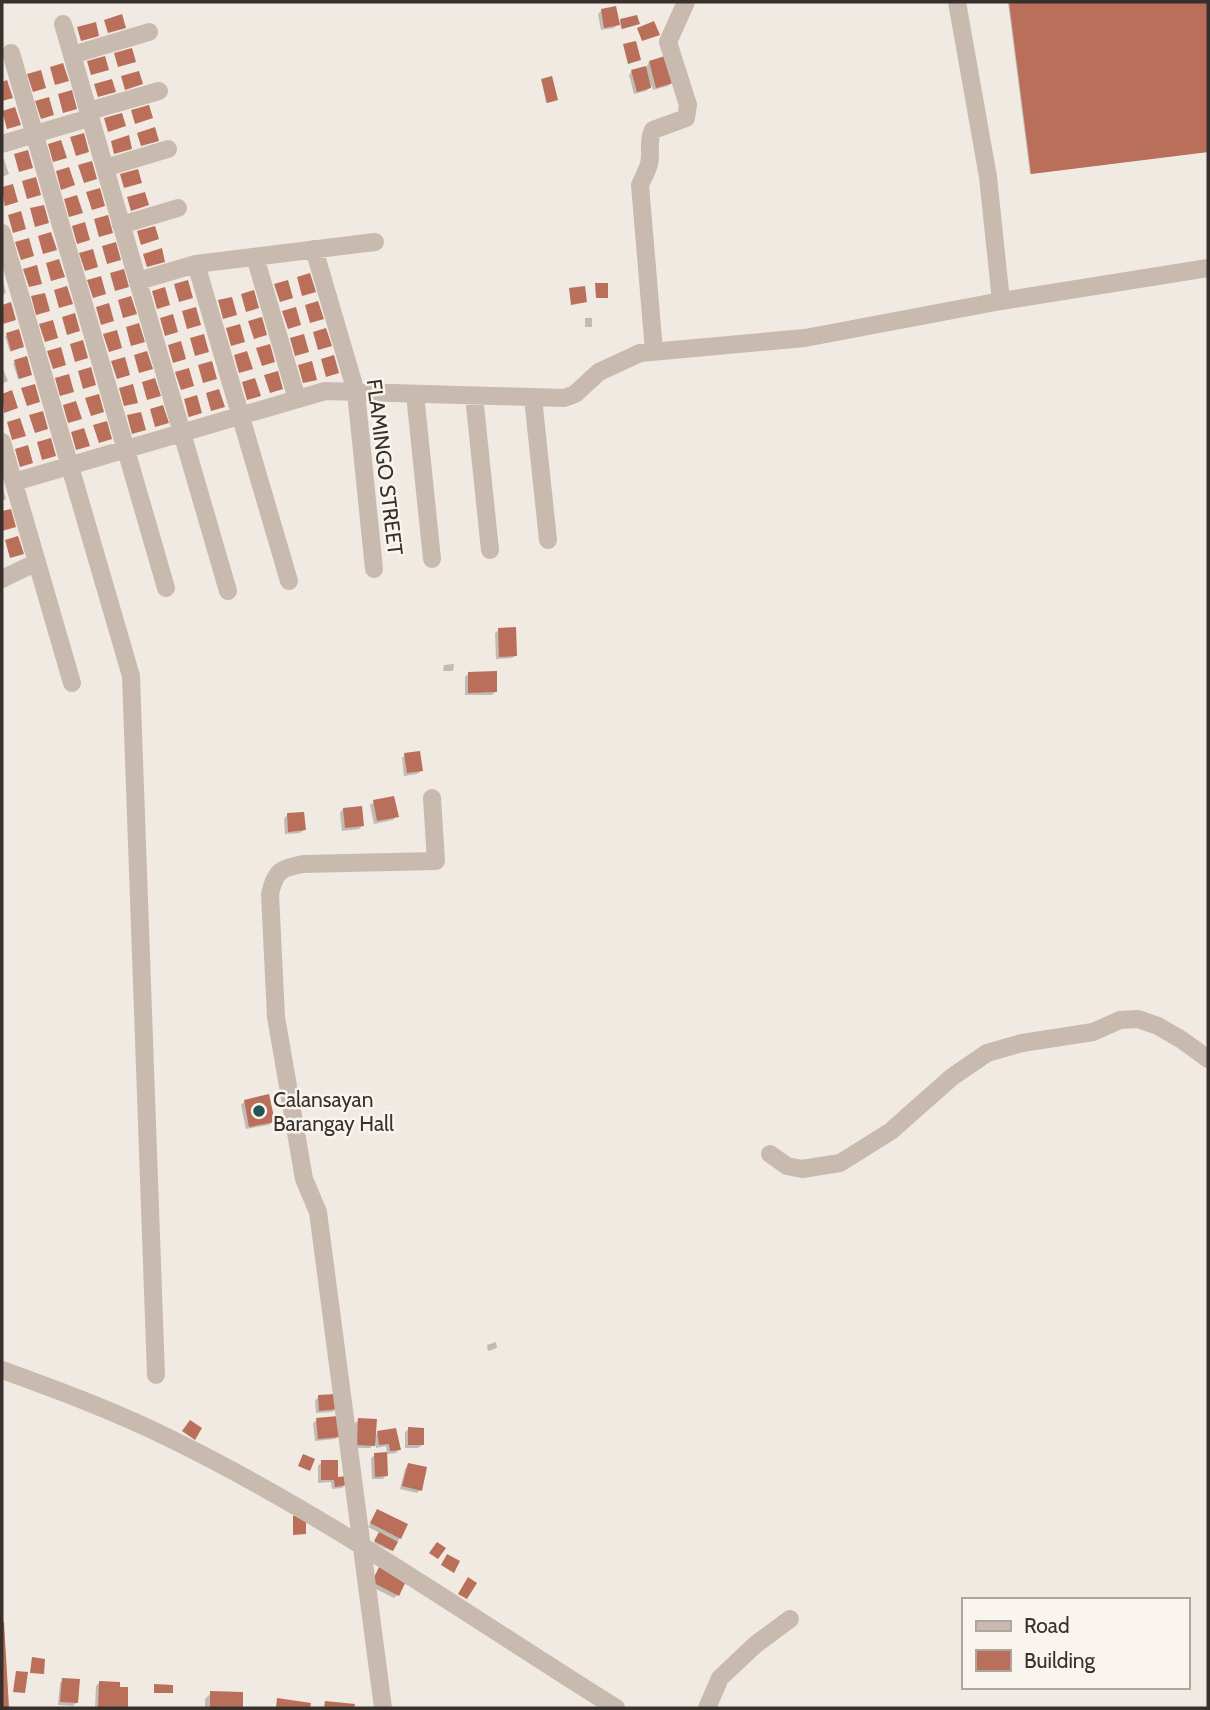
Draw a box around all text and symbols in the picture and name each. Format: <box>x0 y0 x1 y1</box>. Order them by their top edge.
street label: FLAMINGO STREET <box>362 378 408 556</box>
place label: Calansayan Barangay Hall <box>273 1087 394 1136</box>
marker: Calansayan Barangay Hall <box>251 1103 267 1119</box>
legend <box>962 1598 1189 1689</box>
text: Road <box>1024 1613 1070 1638</box>
text: Building <box>1024 1648 1096 1673</box>

